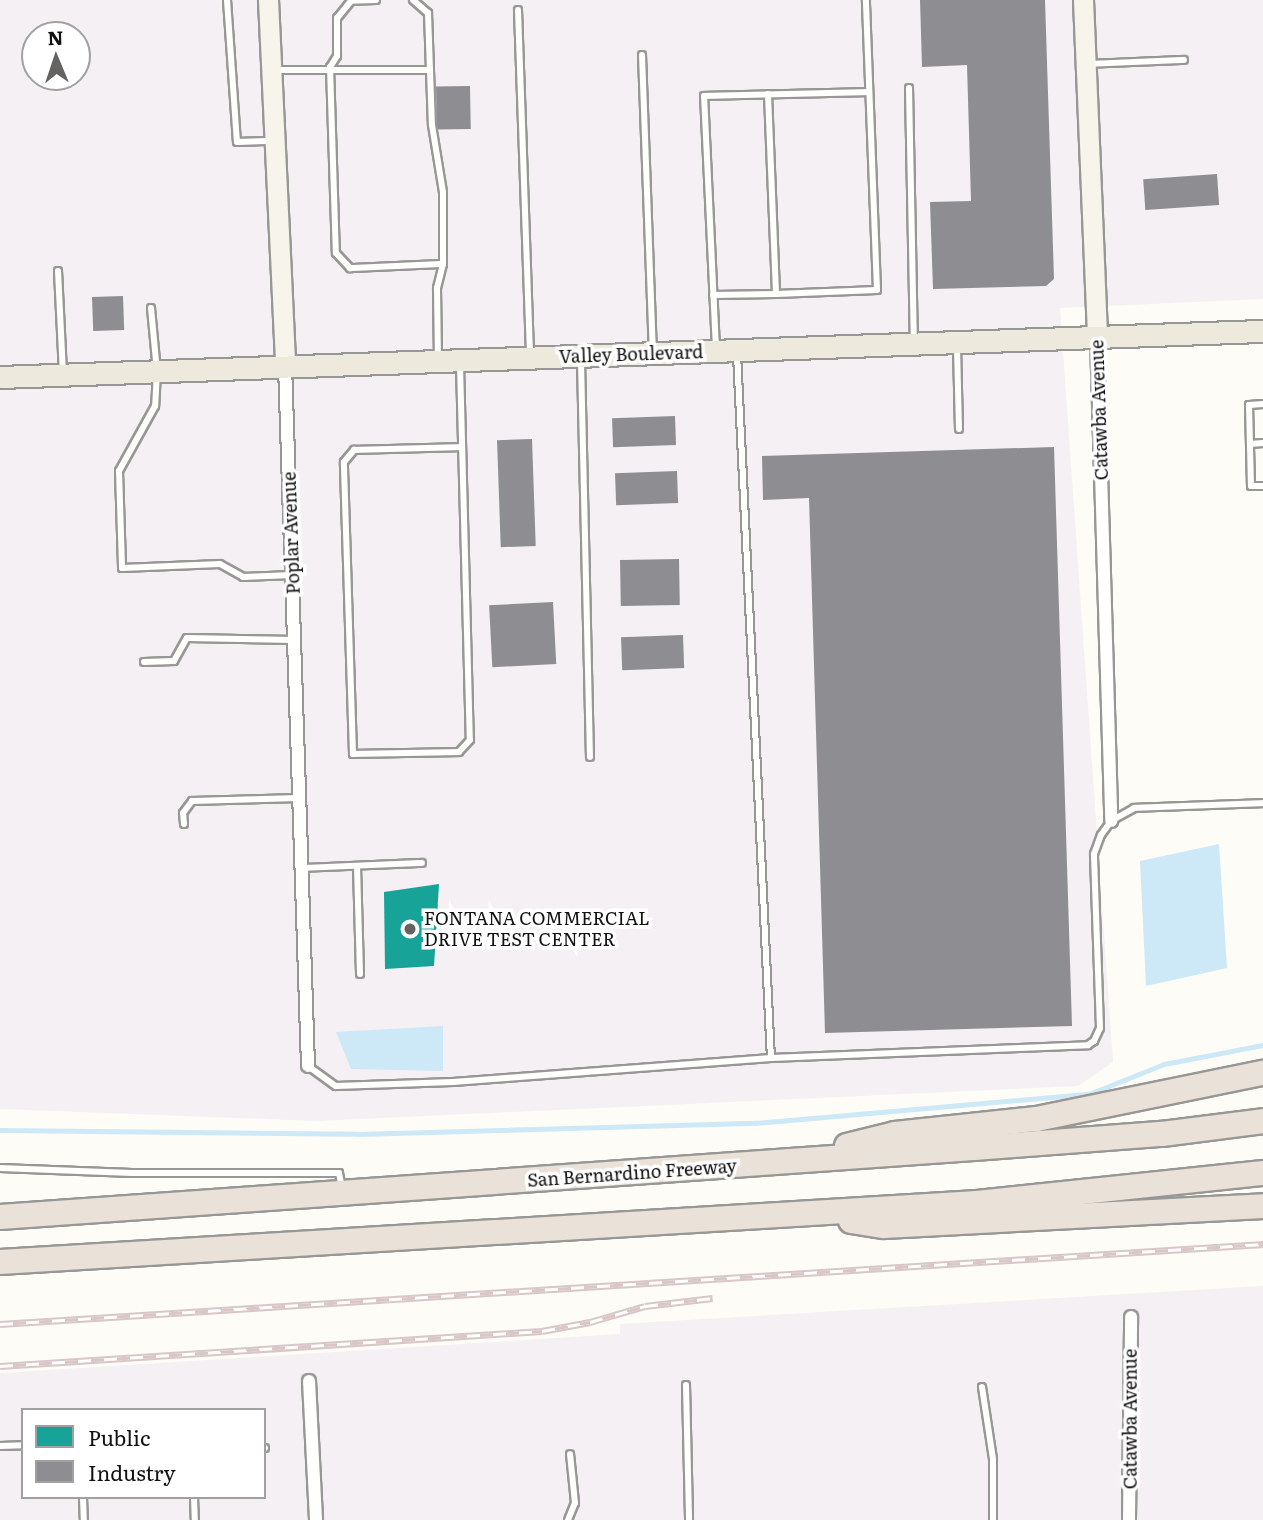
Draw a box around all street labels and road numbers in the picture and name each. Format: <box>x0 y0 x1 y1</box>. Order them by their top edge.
street label: Catawba Avenue <box>1086 339 1112 481</box>
street label: Valley Boulevard <box>558 341 704 367</box>
street label: Poplar Avenue <box>278 471 304 595</box>
street label: San Bernardino Freeway <box>527 1155 737 1191</box>
street label: Catawba Avenue <box>1119 1349 1141 1489</box>

